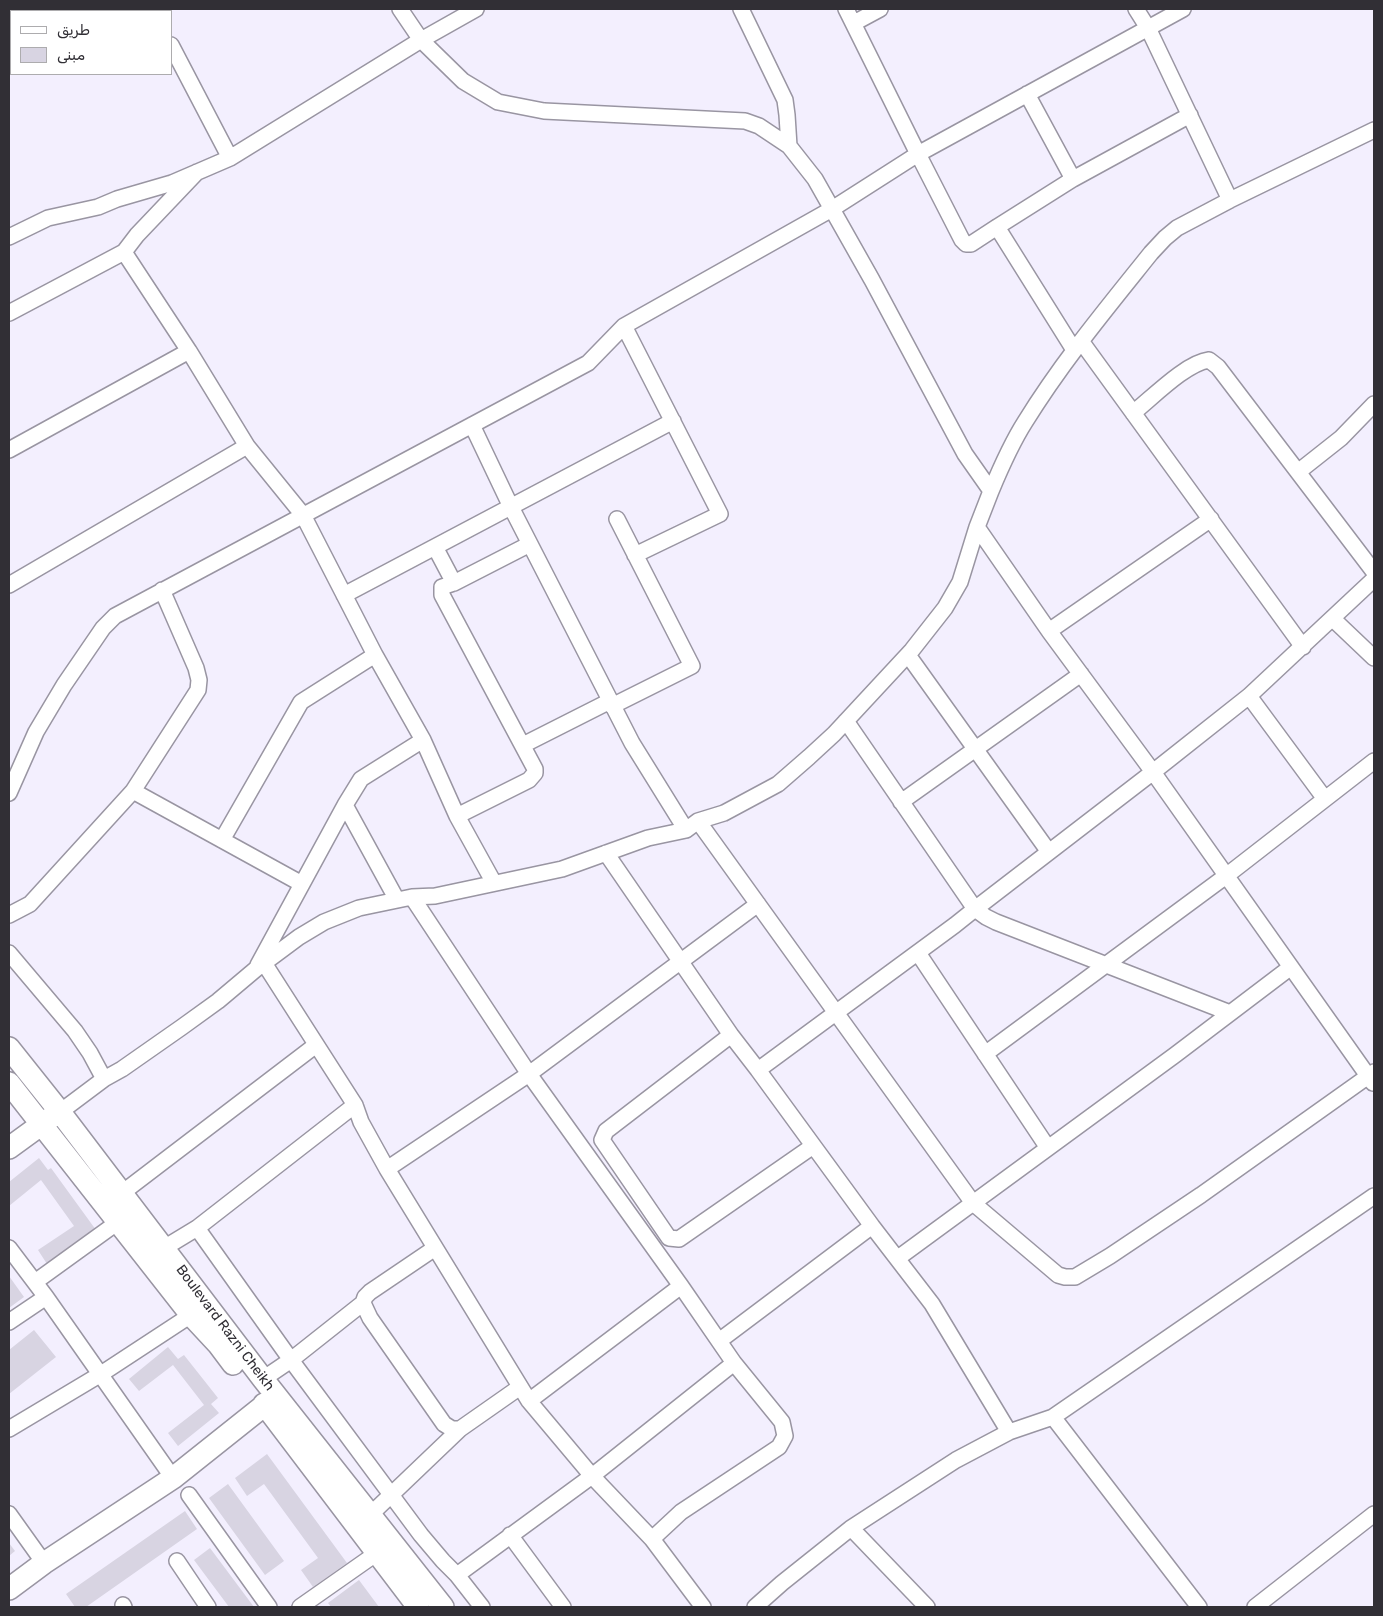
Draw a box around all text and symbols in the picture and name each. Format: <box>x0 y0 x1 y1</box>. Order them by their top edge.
legend <box>10 10 172 75</box>
text: طريق <box>57 21 90 39</box>
text: مبنى <box>57 46 85 64</box>
street label: Boulevard Razni Cheikh <box>172 1262 278 1394</box>

